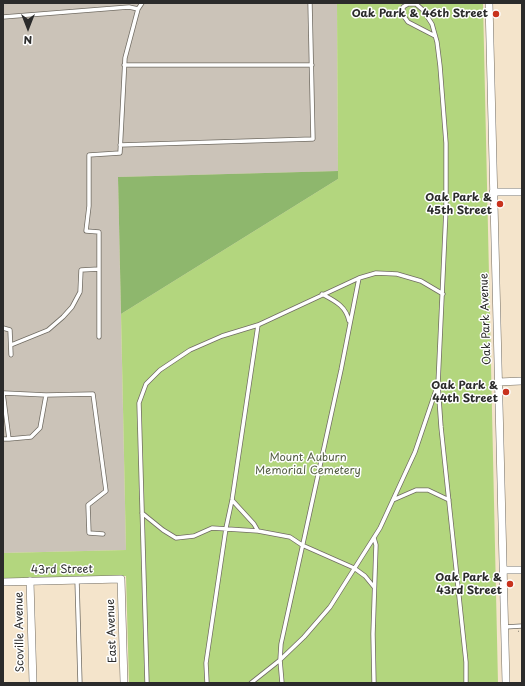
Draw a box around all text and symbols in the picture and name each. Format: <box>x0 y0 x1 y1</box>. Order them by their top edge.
place label: Oak Park & 46th Street <box>352 7 488 21</box>
north arrow <box>8 8 48 48</box>
marker: Oak Park & 46th Street <box>491 9 501 19</box>
text: N <box>24 32 32 49</box>
place label: Oak Park & 45th Street <box>425 191 492 217</box>
marker: Oak Park & 45th Street <box>495 199 505 209</box>
street label: Oak Park Avenue <box>478 273 494 365</box>
place label: Oak Park & 44th Street <box>431 379 498 405</box>
marker: Oak Park & 44th Street <box>501 387 511 397</box>
park label: Mount Auburn Memorial Cemetery <box>255 451 361 477</box>
street label: 43rd Street <box>31 563 93 577</box>
place label: Oak Park & 43rd Street <box>435 571 502 597</box>
marker: Oak Park & 43rd Street <box>505 579 515 589</box>
street label: Scoville Avenue <box>13 592 27 672</box>
street label: East Avenue <box>104 599 120 663</box>

